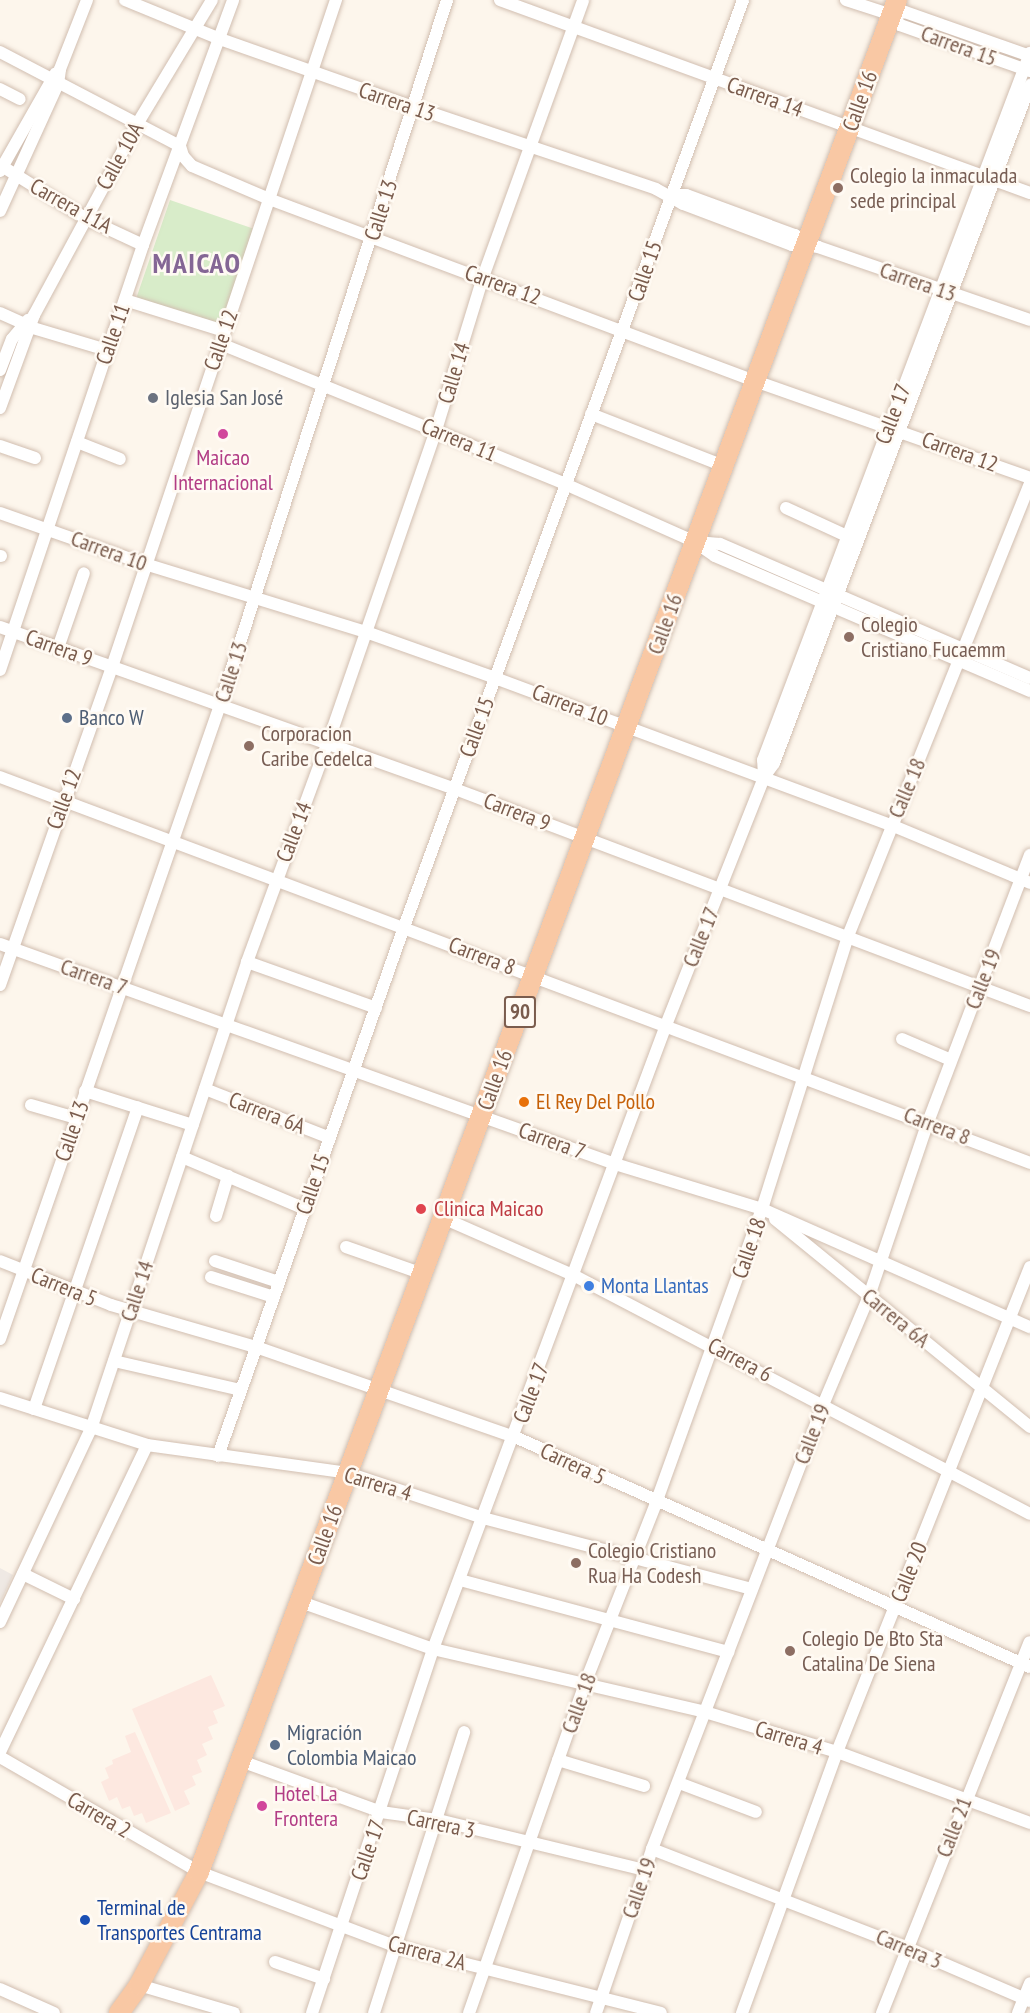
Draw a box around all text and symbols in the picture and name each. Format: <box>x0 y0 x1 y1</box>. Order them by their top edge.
street label: Carrera 15 <box>917 20 1001 72</box>
street label: Calle 16 <box>837 67 883 135</box>
street label: Carrera 14 <box>723 71 807 123</box>
street label: Carrera 13 <box>355 77 439 127</box>
street label: Calle 10A <box>91 118 149 194</box>
place label: Colegio la inmaculada sede principal <box>850 162 1017 214</box>
street label: Carrera 11A <box>25 173 117 239</box>
street label: Calle 13 <box>359 176 403 244</box>
marker: Colegio la inmaculada sede principal <box>831 181 845 195</box>
street label: Calle 15 <box>622 237 668 305</box>
district label: MAICAO <box>153 246 241 280</box>
street label: Carrera 13 <box>876 257 960 307</box>
street label: Carrera 12 <box>461 259 545 311</box>
street label: Calle 11 <box>90 300 136 368</box>
street label: Calle 12 <box>198 306 244 374</box>
street label: Calle 14 <box>432 339 476 407</box>
street label: Calle 17 <box>869 380 917 448</box>
place label: Iglesia San José <box>165 385 283 411</box>
marker: Iglesia San José <box>146 391 160 405</box>
street label: Carrera 11 <box>417 412 501 468</box>
street label: Carrera 12 <box>918 426 1002 478</box>
marker: Maicao Internacional <box>216 427 230 441</box>
place label: Maicao Internacional <box>173 444 273 496</box>
street label: Carrera 10 <box>67 525 151 577</box>
street label: Calle 16 <box>642 590 688 658</box>
place label: Colegio Cristiano Fucaemm <box>861 611 1005 662</box>
street label: Carrera 9 <box>22 624 96 672</box>
marker: Colegio Cristiano Fucaemm <box>842 630 856 644</box>
street label: Calle 13 <box>209 638 253 706</box>
street label: Carrera 10 <box>528 679 612 731</box>
street label: Calle 15 <box>454 693 500 761</box>
place label: Banco W <box>79 705 144 731</box>
marker: Banco W <box>60 711 74 725</box>
place label: Corporacion Caribe Cedelca <box>261 720 373 772</box>
marker: Corporacion Caribe Cedelca <box>242 739 256 753</box>
street label: Calle 18 <box>883 754 931 822</box>
street label: Calle 12 <box>41 765 87 833</box>
street label: Carrera 9 <box>480 787 554 837</box>
street label: Calle 14 <box>270 798 318 866</box>
street label: Calle 17 <box>677 903 725 971</box>
street label: Carrera 8 <box>445 931 519 981</box>
street label: Calle 19 <box>959 945 1007 1013</box>
street label: Carrera 7 <box>57 953 131 1001</box>
road number: 90 <box>504 994 536 1030</box>
street label: Calle 16 <box>472 1046 518 1114</box>
street label: Carrera 6A <box>225 1086 309 1140</box>
place label: El Rey Del Pollo <box>536 1089 656 1115</box>
marker: El Rey Del Pollo <box>517 1095 531 1109</box>
street label: Calle 13 <box>49 1097 95 1165</box>
street label: Carrera 8 <box>900 1101 974 1151</box>
street label: Carrera 7 <box>515 1117 589 1165</box>
street label: Calle 15 <box>290 1150 336 1218</box>
place label: Clinica Maicao <box>434 1196 543 1222</box>
marker: Clinica Maicao <box>412 1200 430 1218</box>
street label: Calle 18 <box>726 1214 772 1282</box>
street label: Calle 14 <box>115 1257 159 1325</box>
street label: Carrera 5 <box>27 1262 101 1312</box>
place label: Monta Llantas <box>601 1273 709 1299</box>
marker: Monta Llantas <box>582 1279 596 1293</box>
street label: Carrera 6A <box>857 1283 935 1353</box>
street label: Carrera 6 <box>703 1332 777 1388</box>
street label: Calle 17 <box>507 1359 555 1427</box>
street label: Calle 19 <box>788 1400 836 1468</box>
street label: Carrera 5 <box>536 1437 610 1491</box>
street label: Carrera 4 <box>341 1461 415 1507</box>
street label: Calle 16 <box>302 1501 348 1569</box>
place label: Colegio Cristiano Rua Ha Codesh <box>588 1537 716 1588</box>
street label: Calle 20 <box>885 1538 933 1606</box>
marker: Colegio Cristiano Rua Ha Codesh <box>569 1556 583 1570</box>
place label: Colegio De Bto Sta Catalina De Siena <box>802 1625 943 1676</box>
marker: Colegio De Bto Sta Catalina De Siena <box>783 1644 797 1658</box>
street label: Calle 18 <box>556 1669 602 1737</box>
street label: Carrera 4 <box>752 1715 826 1761</box>
place label: Migración Colombia Maicao <box>287 1719 416 1771</box>
marker: Migración Colombia Maicao <box>268 1738 282 1752</box>
place label: Hotel La Frontera <box>274 1780 338 1832</box>
street label: Carrera 2 <box>62 1786 136 1844</box>
street label: Calle 21 <box>930 1793 978 1861</box>
marker: Hotel La Frontera <box>255 1799 269 1813</box>
street label: Carrera 3 <box>404 1804 478 1844</box>
street label: Calle 17 <box>345 1816 391 1884</box>
street label: Calle 19 <box>616 1854 662 1922</box>
place label: Terminal de Transportes Centrama <box>97 1894 262 1946</box>
marker: Terminal de Transportes Centrama <box>78 1913 92 1927</box>
street label: Carrera 3 <box>872 1923 946 1975</box>
street label: Carrera 2A <box>385 1930 469 1976</box>

